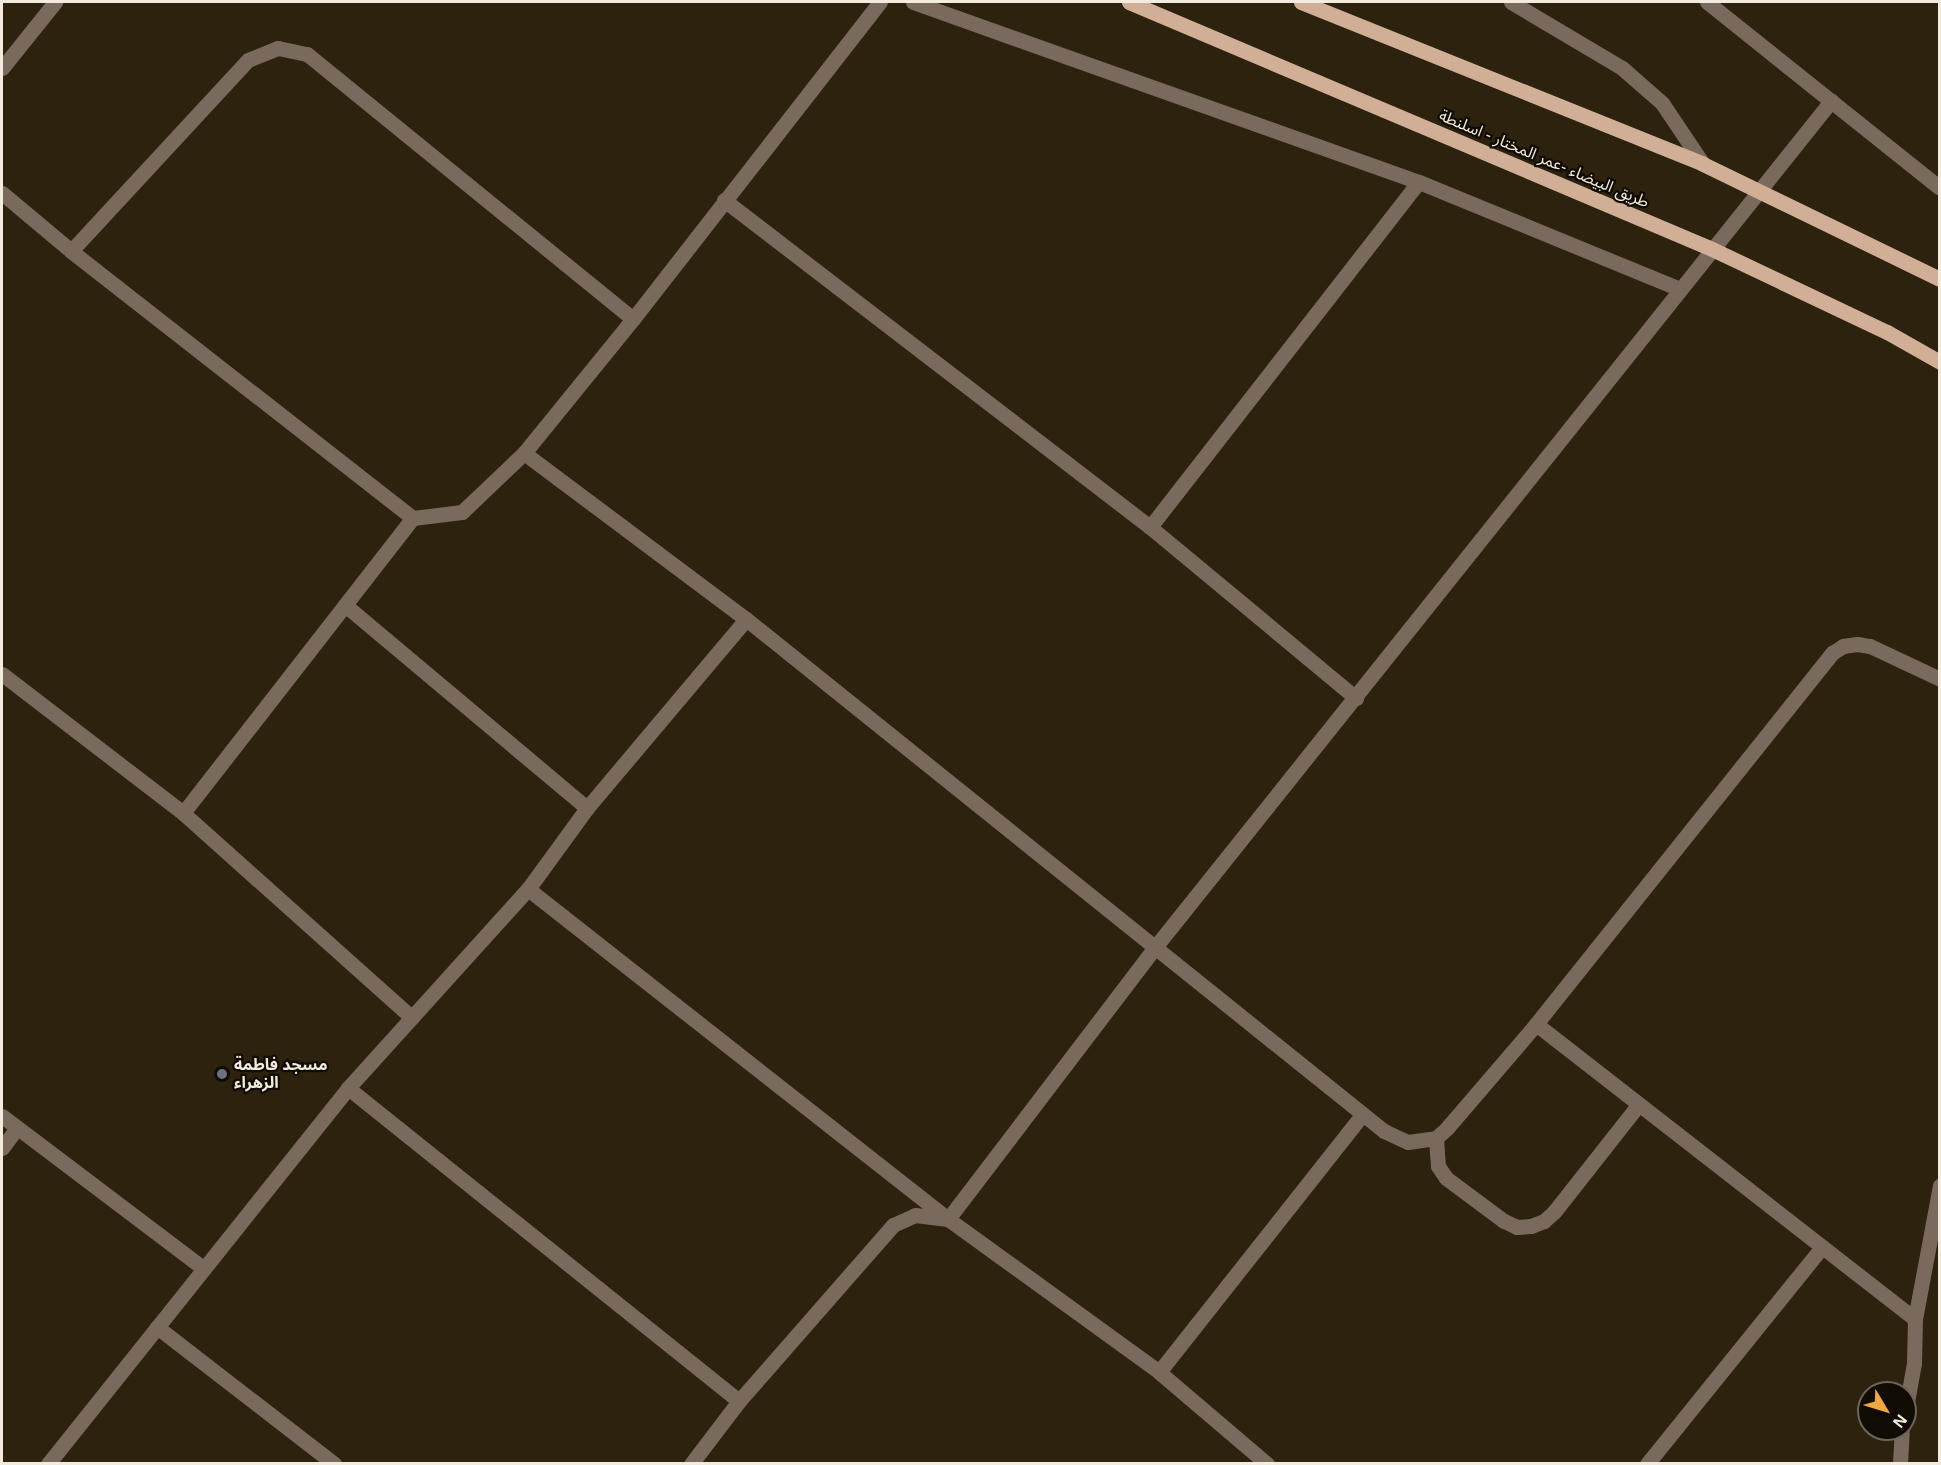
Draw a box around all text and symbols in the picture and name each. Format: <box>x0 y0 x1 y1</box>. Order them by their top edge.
street label: طريق البيضاء -عمر المختار - اسلنطة <box>1436 106 1652 212</box>
place label: مسجد فاطمة الزهراء <box>234 1055 328 1093</box>
marker: مسجد فاطمة الزهراء <box>215 1067 229 1081</box>
north arrow <box>1857 1381 1917 1441</box>
text: N <box>1890 1411 1910 1431</box>

